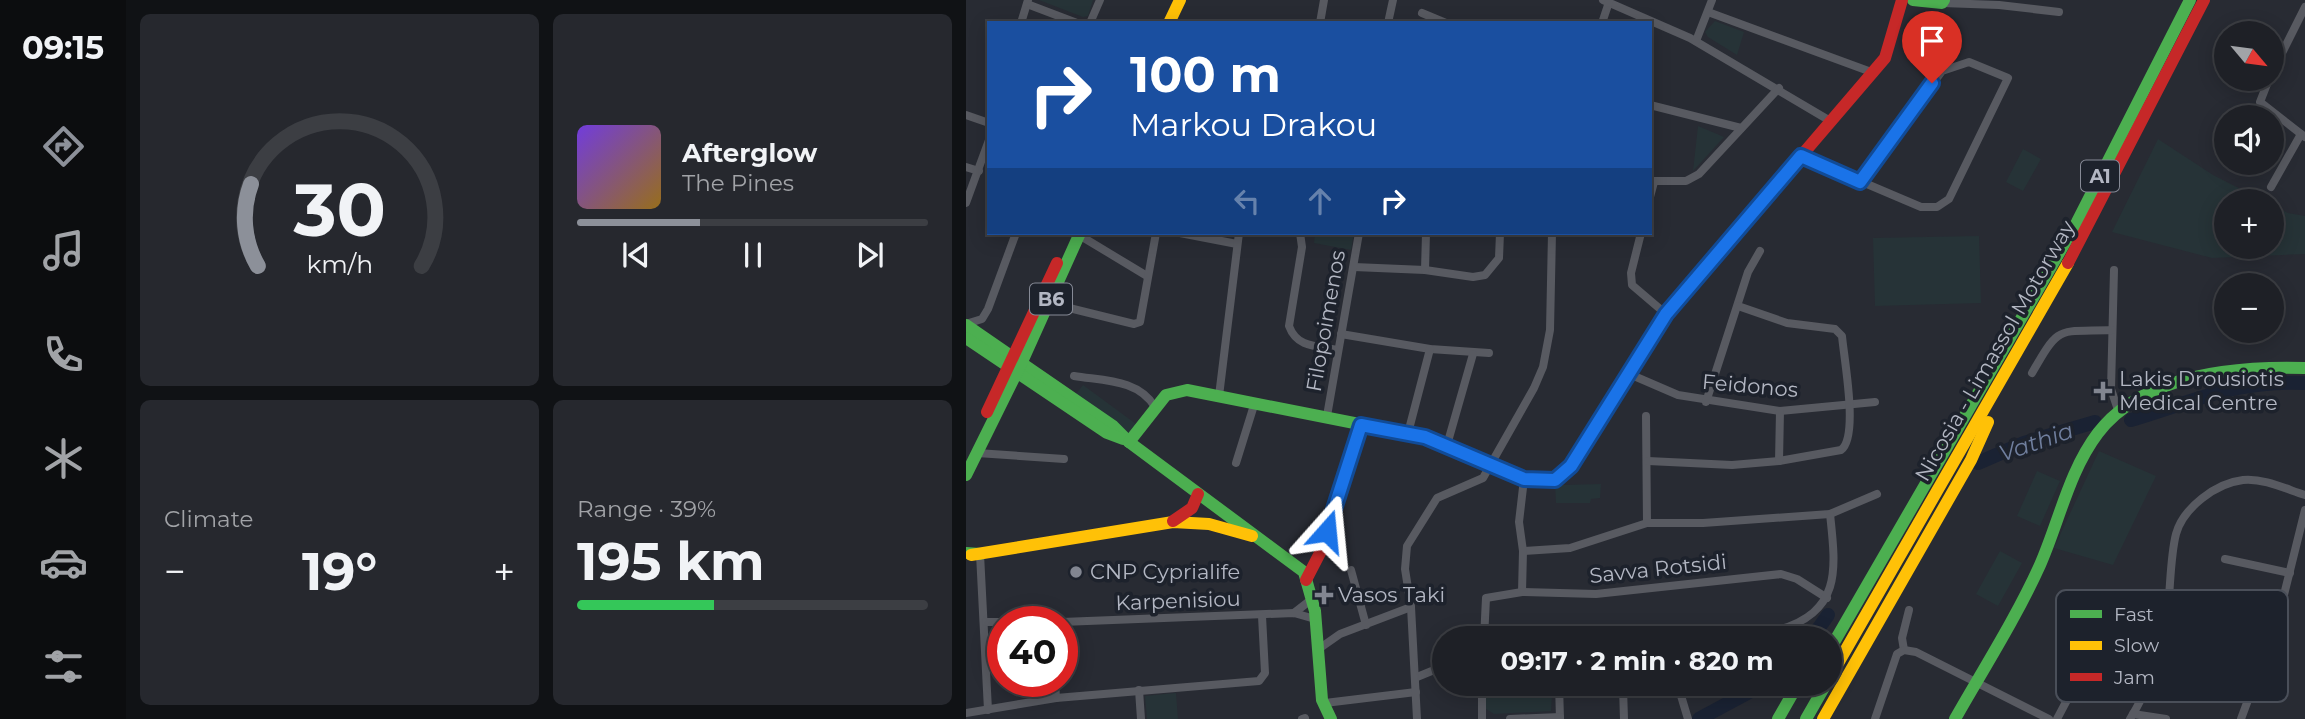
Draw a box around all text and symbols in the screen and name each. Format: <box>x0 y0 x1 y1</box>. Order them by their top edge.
pin <box>1902 11 1962 83</box>
north arrow <box>2214 21 2284 91</box>
map controls <box>2214 21 2284 343</box>
icon: arrive <box>1913 22 1951 60</box>
text: 09:15 <box>22 28 104 67</box>
text: 100 m <box>1130 45 1281 104</box>
icon: right <box>1015 49 1106 140</box>
text: Markou Drakou <box>1130 105 1377 144</box>
button: sound <box>2214 105 2284 175</box>
icon: directions <box>39 122 88 171</box>
text: Afterglow <box>682 137 817 169</box>
road number: A1 <box>2081 160 2119 192</box>
text: 30 <box>292 166 386 254</box>
text: The Pines <box>682 169 794 197</box>
icon: left <box>1228 182 1266 220</box>
icon: ahead <box>1301 182 1339 220</box>
icon: right <box>1374 182 1412 220</box>
button: + <box>2214 189 2284 259</box>
street label: Nicosia - Limassol Motorway <box>1909 215 2080 486</box>
icon: music <box>39 226 88 275</box>
icon: previous <box>617 236 655 274</box>
icon: pause <box>734 236 772 274</box>
icon: next <box>851 236 889 274</box>
street label: Filopoimenos <box>1301 248 1350 394</box>
text: km/h <box>306 249 373 279</box>
button: − <box>2214 273 2284 343</box>
road number: B6 <box>1030 284 1072 314</box>
icon: phone <box>39 330 88 379</box>
place label: Lakis Drousiotis Medical Centre <box>2119 366 2284 415</box>
street label: Feidonos <box>1701 369 1799 402</box>
marker: Lakis Drousiotis Medical Centre <box>2093 381 2113 401</box>
water label: Vathia <box>1995 416 2077 468</box>
icon: climate <box>39 434 88 483</box>
position arrow <box>1290 494 1364 568</box>
text: Range · 39% <box>577 495 716 523</box>
text: Climate <box>164 505 253 533</box>
text: 195 km <box>577 530 765 593</box>
icon: car <box>39 538 88 587</box>
text: 19° <box>302 540 377 603</box>
text: − <box>164 548 186 595</box>
text: + <box>493 548 515 595</box>
street label: Savva Rotsidi <box>1588 549 1728 588</box>
place label: CNP Cyprialife <box>1090 559 1240 584</box>
marker: CNP Cyprialife <box>1068 564 1084 580</box>
place label: Vasos Taki <box>1338 582 1445 607</box>
street label: Karpenisiou <box>1115 586 1241 615</box>
marker: Vasos Taki <box>1316 587 1332 603</box>
legend <box>2056 590 2288 702</box>
text: Fast <box>2114 603 2154 626</box>
speed limit sign: 40 <box>987 606 1078 697</box>
text: Slow <box>2114 634 2159 657</box>
icon: filters <box>39 642 88 691</box>
text: 09:17 · 2 min · 820 m <box>1500 645 1774 677</box>
text: Jam <box>2113 666 2155 689</box>

